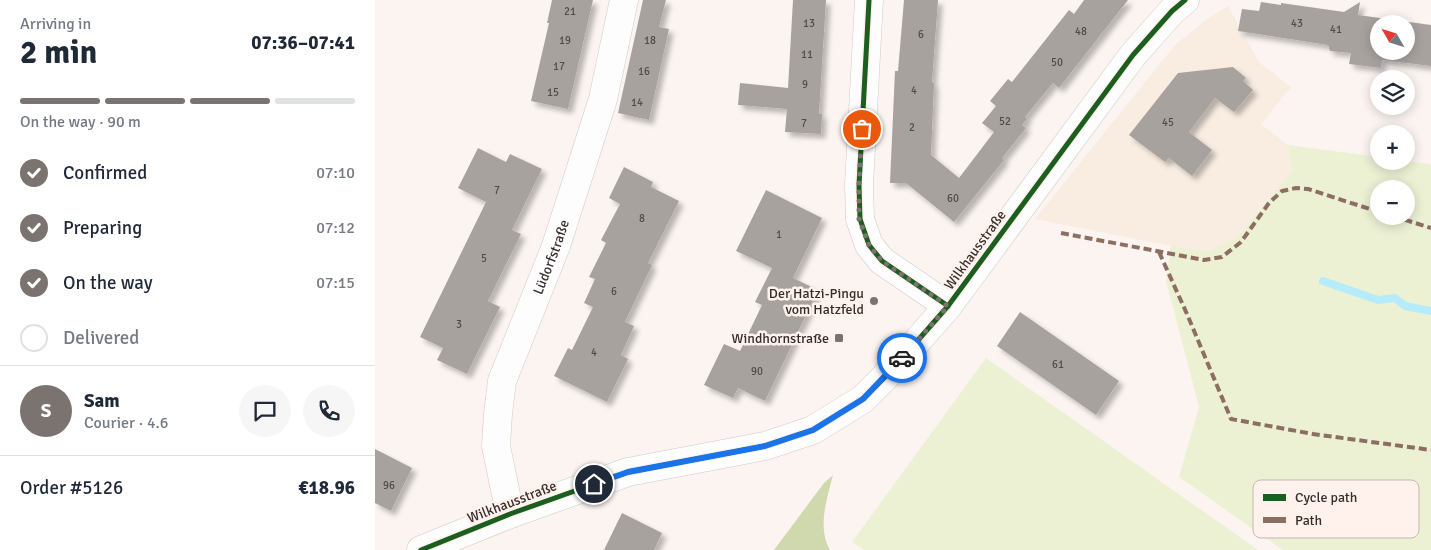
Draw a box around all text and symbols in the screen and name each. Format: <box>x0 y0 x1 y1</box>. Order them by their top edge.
house number: 21 <box>564 5 576 18</box>
text: Arriving in <box>20 14 91 34</box>
north arrow <box>1370 15 1415 60</box>
map controls <box>1370 15 1415 225</box>
house number: 13 <box>803 17 815 30</box>
house number: 43 <box>1291 17 1303 30</box>
house number: 41 <box>1330 23 1342 36</box>
house number: 48 <box>1075 25 1087 38</box>
house number: 6 <box>918 28 924 41</box>
text: 07:36–07:41 <box>251 31 355 55</box>
text: 2 min <box>20 33 97 72</box>
house number: 19 <box>559 34 571 47</box>
house number: 18 <box>644 34 656 47</box>
house number: 11 <box>801 48 813 61</box>
house number: 50 <box>1051 56 1063 69</box>
house number: 17 <box>553 60 565 73</box>
house number: 16 <box>638 65 650 78</box>
button: layers <box>1370 70 1415 115</box>
house number: 9 <box>802 78 808 91</box>
house number: 4 <box>911 84 917 97</box>
house number: 15 <box>547 86 559 99</box>
house number: 14 <box>631 96 643 109</box>
pin <box>841 108 883 150</box>
text: On the way · 90 m <box>20 112 141 132</box>
icon: bag <box>848 115 876 143</box>
house number: 52 <box>999 115 1011 128</box>
house number: 45 <box>1162 116 1174 129</box>
house number: 7 <box>801 117 807 130</box>
house number: 2 <box>909 121 915 134</box>
button: + <box>1370 125 1415 170</box>
icon: check <box>20 159 48 187</box>
text: Confirmed <box>63 161 147 185</box>
text: 07:10 <box>316 163 355 183</box>
button: − <box>1370 180 1415 225</box>
house number: 7 <box>494 184 500 197</box>
house number: 60 <box>947 192 959 205</box>
street label: Wilkhausstraße <box>940 207 1010 293</box>
house number: 8 <box>639 212 645 225</box>
icon: check <box>20 214 48 242</box>
text: Preparing <box>63 216 142 240</box>
text: 07:12 <box>316 218 355 238</box>
street label: Lüdorfstraße <box>529 218 572 297</box>
house number: 1 <box>776 228 782 241</box>
house number: 5 <box>481 252 487 265</box>
icon: check <box>20 269 48 297</box>
text: On the way <box>63 271 153 295</box>
text: 07:15 <box>316 273 355 293</box>
house number: 6 <box>611 285 617 298</box>
place label: Der Hatzi-Pingu vom Hatzfeld <box>769 285 864 318</box>
marker: Der Hatzi-Pingu vom Hatzfeld <box>868 295 880 307</box>
house number: 3 <box>456 318 462 331</box>
text: Delivered <box>63 326 139 350</box>
place label: Windhornstraße <box>732 330 829 347</box>
marker: Windhornstraße <box>833 332 845 344</box>
courier <box>877 333 927 383</box>
icon: car <box>888 344 916 372</box>
house number: 4 <box>591 346 597 359</box>
house number: 61 <box>1052 358 1064 371</box>
house number: 90 <box>751 365 763 378</box>
button: chat <box>239 385 291 437</box>
button: phone <box>303 385 355 437</box>
text: Sam <box>84 389 120 413</box>
text: S <box>41 399 51 423</box>
text: Courier · 4.6 <box>84 413 168 433</box>
pin <box>573 463 615 505</box>
icon: home <box>580 470 608 498</box>
text: Order #5126 <box>20 476 123 500</box>
text: €18.96 <box>298 476 355 500</box>
street label: Wilkhausstraße <box>465 477 559 527</box>
house number: 96 <box>383 479 395 492</box>
legend <box>1253 480 1419 538</box>
text: Cycle path <box>1295 489 1357 506</box>
text: Path <box>1295 512 1322 529</box>

